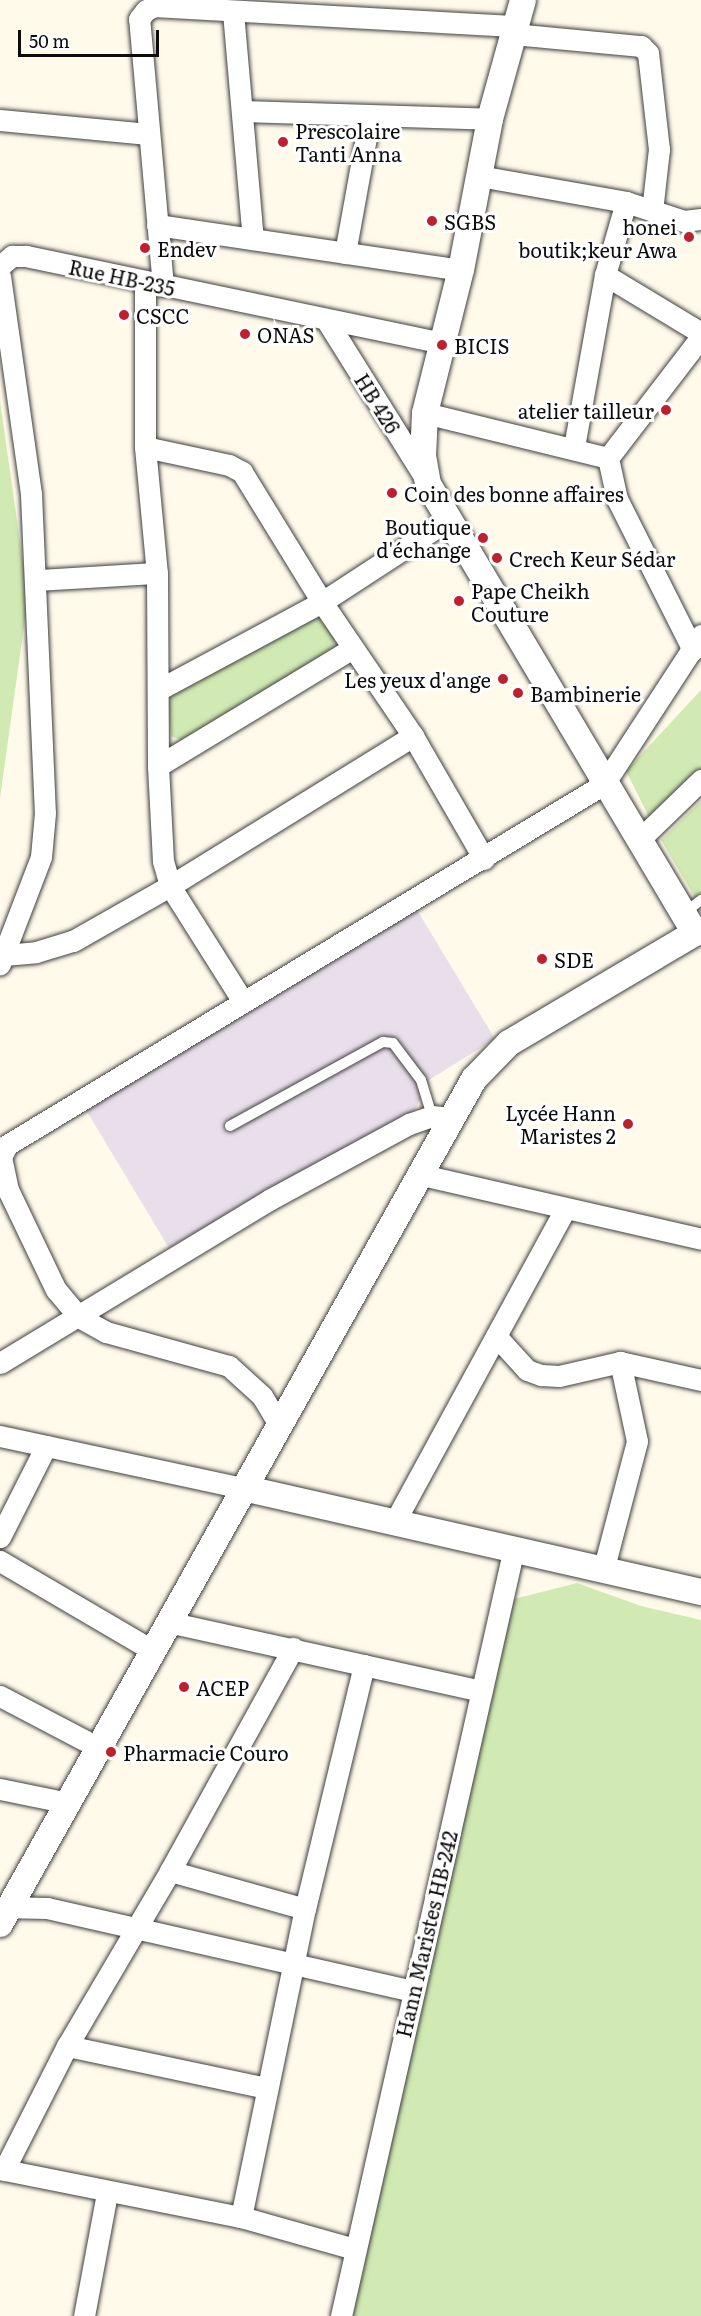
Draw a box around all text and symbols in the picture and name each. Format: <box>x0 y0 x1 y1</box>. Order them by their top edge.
scale bar <box>21 18 162 56</box>
text: 50 m <box>29 27 70 54</box>
place label: Prescolaire Tanti Anna <box>295 118 402 165</box>
marker: Prescolaire Tanti Anna <box>276 135 290 149</box>
place label: SGBS <box>444 209 496 233</box>
marker: SGBS <box>425 214 439 228</box>
place label: honei boutik;keur Awa <box>518 214 677 261</box>
marker: honei boutik;keur Awa <box>682 230 696 244</box>
place label: Endev <box>157 236 217 260</box>
marker: Endev <box>138 241 152 255</box>
street label: Rue HB-235 <box>67 254 177 300</box>
place label: CSCC <box>136 303 189 327</box>
marker: CSCC <box>117 308 131 322</box>
place label: ONAS <box>257 322 315 346</box>
marker: ONAS <box>238 327 252 341</box>
place label: BICIS <box>454 333 509 357</box>
marker: BICIS <box>435 338 449 352</box>
street label: HB 426 <box>350 369 406 437</box>
place label: atelier tailleur <box>518 398 654 422</box>
marker: atelier tailleur <box>659 403 673 417</box>
place label: Coin des bonne affaires <box>404 481 624 505</box>
marker: Coin des bonne affaires <box>385 486 399 500</box>
place label: Boutique d'échange <box>376 514 471 561</box>
marker: Boutique d'échange <box>476 531 490 545</box>
place label: Crech Keur Sédar <box>509 546 675 570</box>
marker: Crech Keur Sédar <box>490 551 504 565</box>
place label: Pape Cheikh Couture <box>471 578 590 625</box>
marker: Pape Cheikh Couture <box>452 594 466 608</box>
place label: Les yeux d'ange <box>344 667 491 691</box>
marker: Les yeux d'ange <box>496 672 510 686</box>
place label: Bambinerie <box>530 681 641 705</box>
marker: Bambinerie <box>511 686 525 700</box>
place label: SDE <box>554 947 594 971</box>
marker: SDE <box>535 952 549 966</box>
place label: Lycée Hann Maristes 2 <box>505 1100 616 1147</box>
marker: Lycée Hann Maristes 2 <box>621 1117 635 1131</box>
place label: ACEP <box>196 1675 249 1699</box>
marker: ACEP <box>177 1680 191 1694</box>
place label: Pharmacie Couro <box>123 1740 289 1764</box>
marker: Pharmacie Couro <box>104 1745 118 1759</box>
street label: Hann Maristes HB-242 <box>391 1828 461 2040</box>

